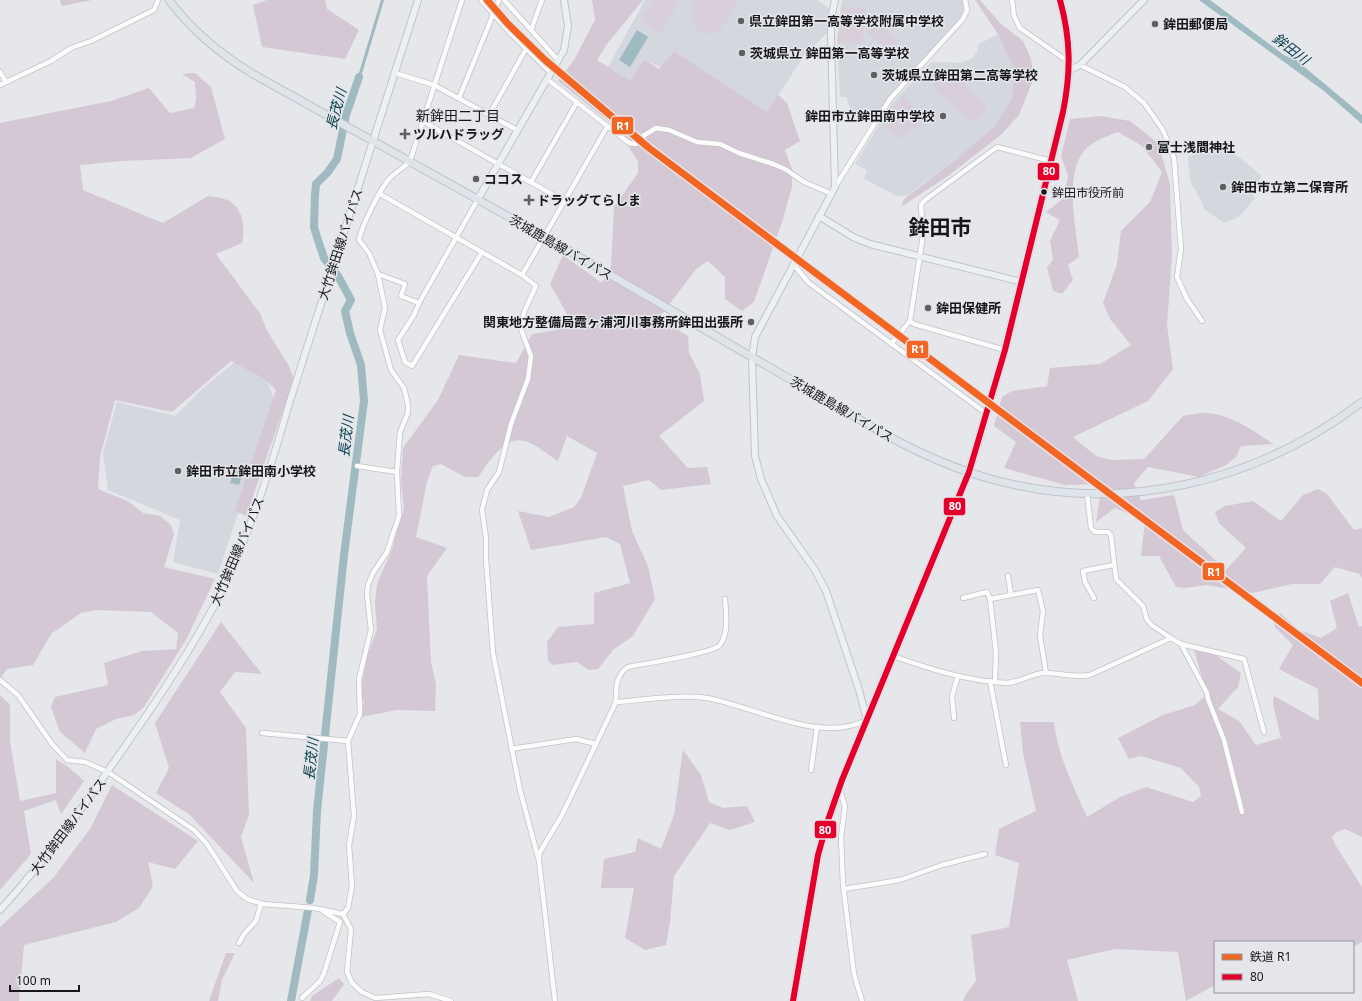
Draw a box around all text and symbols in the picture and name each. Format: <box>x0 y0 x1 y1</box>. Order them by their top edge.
place label: 県立鉾田第一高等学校附属中学校 <box>749 12 944 30</box>
place label: 鉾田郵便局 <box>1163 15 1228 33</box>
marker: 県立鉾田第一高等学校附属中学校 <box>736 16 746 26</box>
marker: 鉾田郵便局 <box>1150 19 1160 29</box>
water label: 鉾田川 <box>1269 28 1315 70</box>
place label: 茨城県立 鉾田第一高等学校 <box>750 44 909 62</box>
marker: 茨城県立 鉾田第一高等学校 <box>737 48 747 58</box>
place label: 茨城県立鉾田第二高等学校 <box>882 66 1038 84</box>
marker: 茨城県立鉾田第二高等学校 <box>869 70 879 80</box>
water label: 長茂川 <box>321 84 351 132</box>
district label: 新鉾田二丁目 <box>416 106 500 125</box>
place label: 鉾田市立鉾田南中学校 <box>805 107 935 125</box>
marker: 鉾田市立鉾田南中学校 <box>938 111 948 121</box>
line badge: R1 <box>611 116 634 135</box>
text: R1 <box>616 118 630 133</box>
place label: ツルハドラッグ <box>413 125 504 143</box>
marker: ツルハドラッグ <box>400 129 410 139</box>
place label: 富士浅間神社 <box>1157 138 1235 156</box>
marker: 富士浅間神社 <box>1144 142 1154 152</box>
line badge: 80 <box>1037 162 1060 181</box>
text: 80 <box>1043 163 1055 178</box>
place label: ココス <box>484 170 523 188</box>
marker: ココス <box>471 174 481 184</box>
place label: 鉾田市立第二保育所 <box>1231 178 1348 196</box>
marker: 鉾田市立第二保育所 <box>1218 182 1228 192</box>
place label: 鉾田市役所前 <box>1052 184 1124 201</box>
street label: 大竹鉾田線バイパス <box>313 186 367 302</box>
marker: 鉾田市役所前 <box>1039 187 1049 197</box>
place label: ドラッグてらしま <box>537 191 641 209</box>
marker: ドラッグてらしま <box>524 195 534 205</box>
street label: 茨城鹿島線バイパス <box>506 210 616 284</box>
district label: 鉾田市 <box>909 213 972 241</box>
place label: 鉾田保健所 <box>936 299 1001 317</box>
marker: 鉾田保健所 <box>923 303 933 313</box>
place label: 関東地方整備局霞ヶ浦河川事務所鉾田出張所 <box>483 313 743 331</box>
marker: 関東地方整備局霞ヶ浦河川事務所鉾田出張所 <box>746 317 756 327</box>
line badge: R1 <box>906 340 929 359</box>
text: R1 <box>911 341 925 356</box>
street label: 茨城鹿島線バイパス <box>787 372 897 446</box>
water label: 長茂川 <box>334 412 358 458</box>
place label: 鉾田市立鉾田南小学校 <box>186 462 316 480</box>
marker: 鉾田市立鉾田南小学校 <box>173 466 183 476</box>
street label: 大竹鉾田線バイパス <box>206 494 268 608</box>
line badge: 80 <box>943 497 966 516</box>
text: 80 <box>949 498 961 513</box>
line badge: R1 <box>1202 562 1225 581</box>
text: R1 <box>1207 564 1221 579</box>
water label: 長茂川 <box>299 735 322 781</box>
street label: 大竹鉾田線バイパス <box>26 774 110 878</box>
line badge: 80 <box>814 820 837 839</box>
text: 80 <box>819 822 831 837</box>
legend <box>1214 941 1354 993</box>
text: 鉄道 R1 <box>1250 948 1291 965</box>
scale bar <box>10 967 79 993</box>
text: 80 <box>1250 968 1264 985</box>
text: 100 m <box>16 972 51 989</box>

